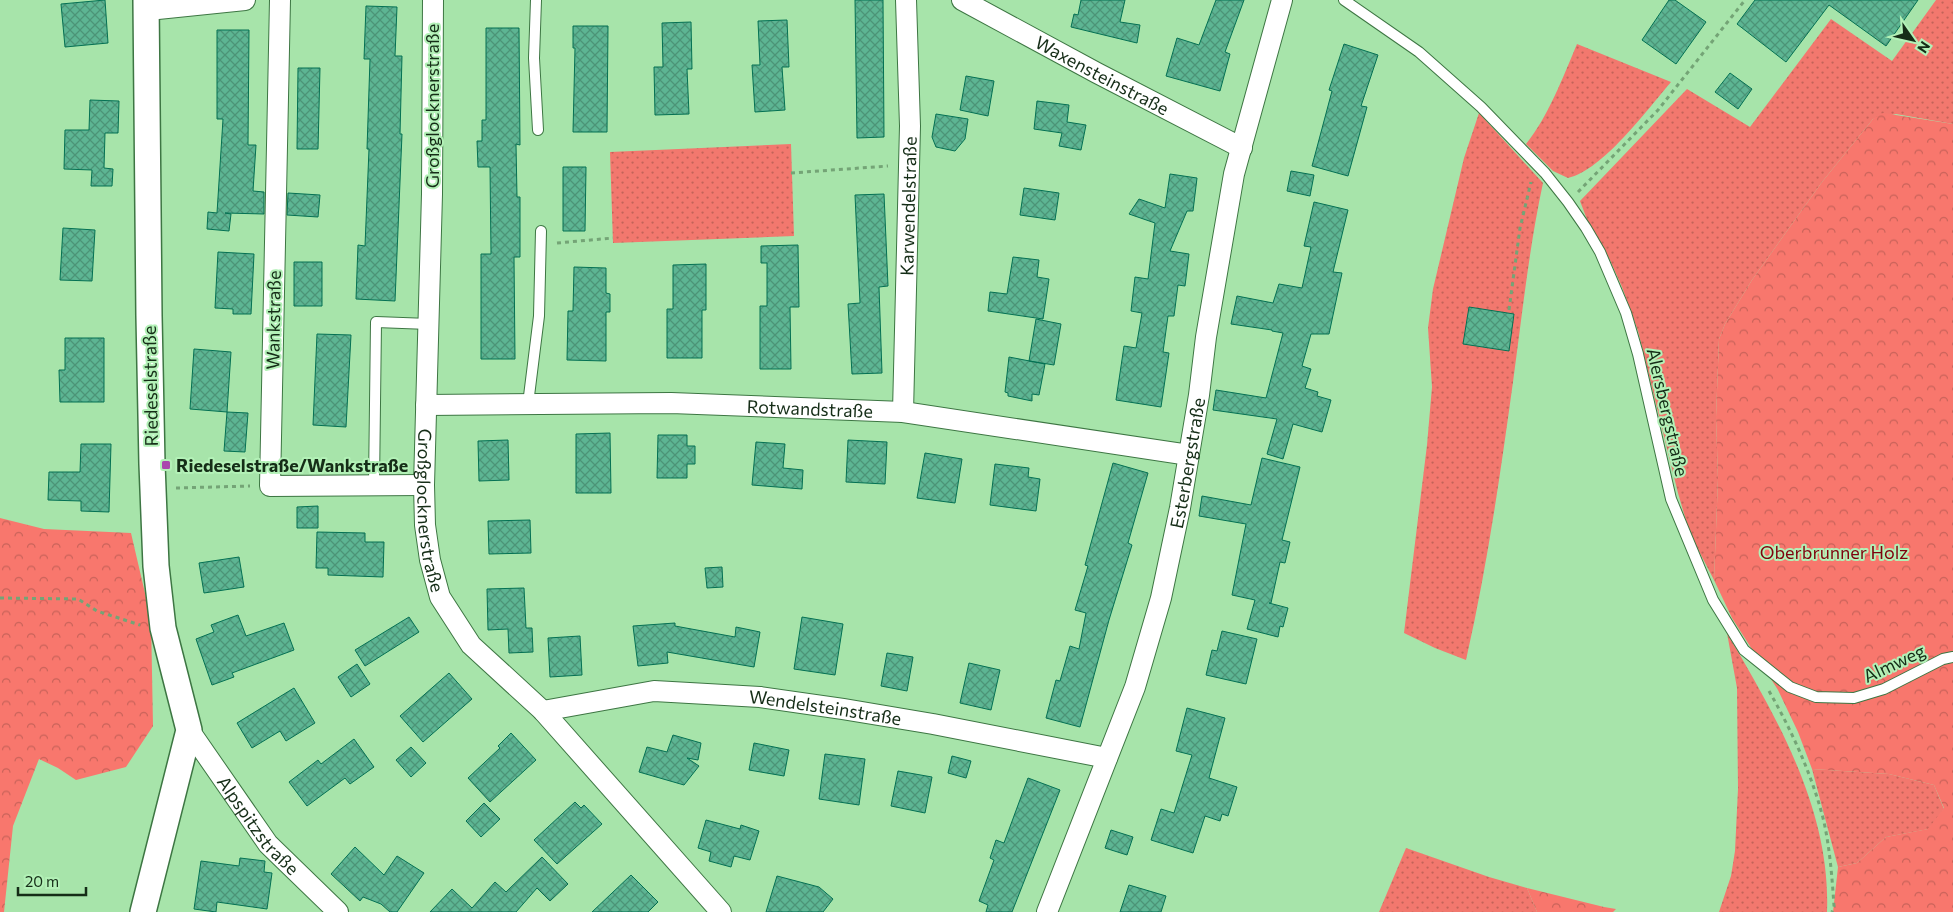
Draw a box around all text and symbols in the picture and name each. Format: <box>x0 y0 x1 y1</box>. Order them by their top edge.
north arrow <box>1888 15 1938 65</box>
street label: Großglocknerstraße <box>421 24 443 188</box>
street label: Waxensteinstraße <box>1031 31 1173 119</box>
text: N <box>1914 38 1934 57</box>
street label: Karwendelstraße <box>895 136 921 276</box>
street label: Wankstraße <box>261 270 285 370</box>
street label: Riedeselstraße <box>138 325 162 447</box>
street label: Alersbergstraße <box>1643 346 1693 478</box>
street label: Rotwandstraße <box>746 395 873 422</box>
street label: Esterbergstraße <box>1165 396 1209 530</box>
street label: Großglocknerstraße <box>413 428 449 595</box>
place label: Riedeselstraße/Wankstraße <box>176 454 408 476</box>
marker: Riedeselstraße/Wankstraße <box>160 459 172 471</box>
park label: Oberbrunner Holz <box>1760 541 1908 563</box>
street label: Almweg <box>1860 639 1929 687</box>
street label: Wendelsteinstraße <box>749 685 903 730</box>
street label: Alpspitzstraße <box>213 772 304 879</box>
scale bar <box>18 864 85 896</box>
text: 20 m <box>25 872 59 890</box>

